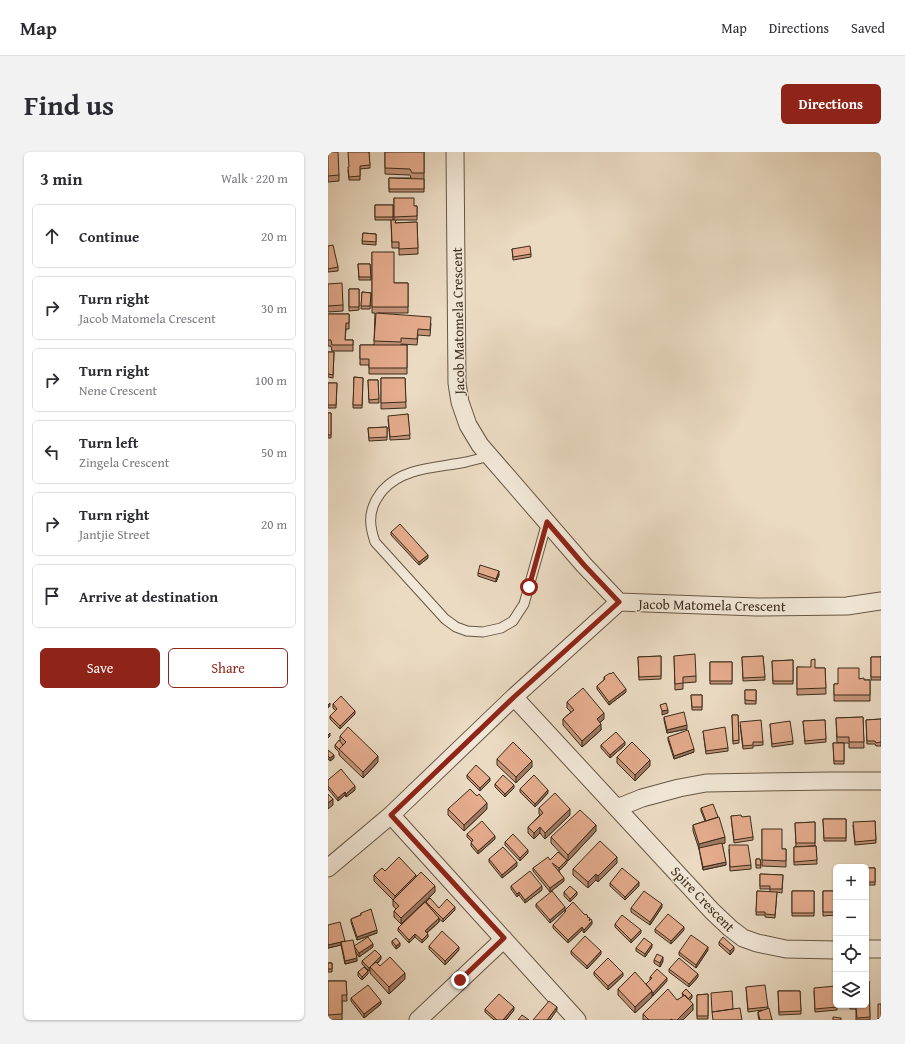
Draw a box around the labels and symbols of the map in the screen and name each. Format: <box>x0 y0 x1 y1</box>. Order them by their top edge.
street label: Jacob Matomela Crescent <box>447 247 469 397</box>
route start <box>520 578 538 596</box>
street label: Jacob Matomela Crescent <box>636 594 786 616</box>
street label: Spire Crescent <box>666 862 740 936</box>
route end <box>451 971 469 989</box>

